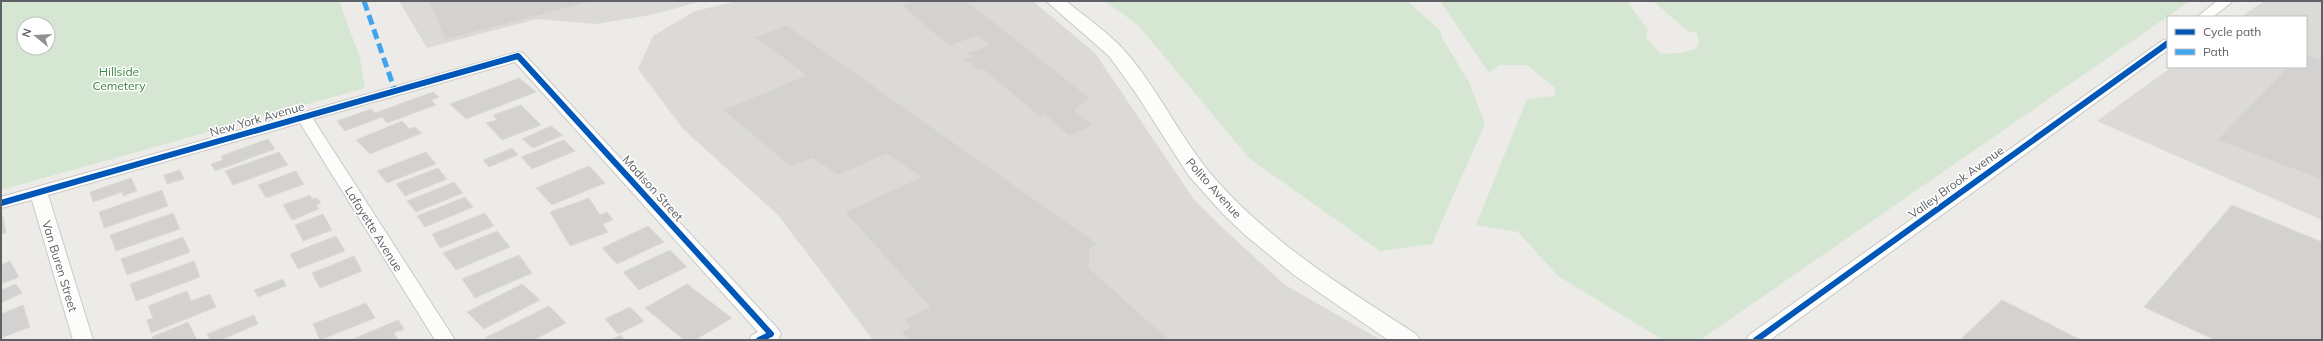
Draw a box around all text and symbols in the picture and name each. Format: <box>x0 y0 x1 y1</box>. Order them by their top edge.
north arrow <box>16 16 56 56</box>
legend <box>2167 16 2307 68</box>
text: Cycle path <box>2203 24 2261 39</box>
text: N <box>19 27 34 39</box>
text: Path <box>2203 44 2229 59</box>
park label: Hillside Cemetery <box>92 64 146 93</box>
street label: New York Avenue <box>208 98 306 140</box>
street label: Valley Brook Avenue <box>1906 142 2006 222</box>
street label: Madison Street <box>619 152 687 224</box>
street label: Polito Avenue <box>1183 155 1245 221</box>
street label: Lafayette Avenue <box>342 184 406 274</box>
street label: Van Buren Street <box>39 219 81 313</box>

